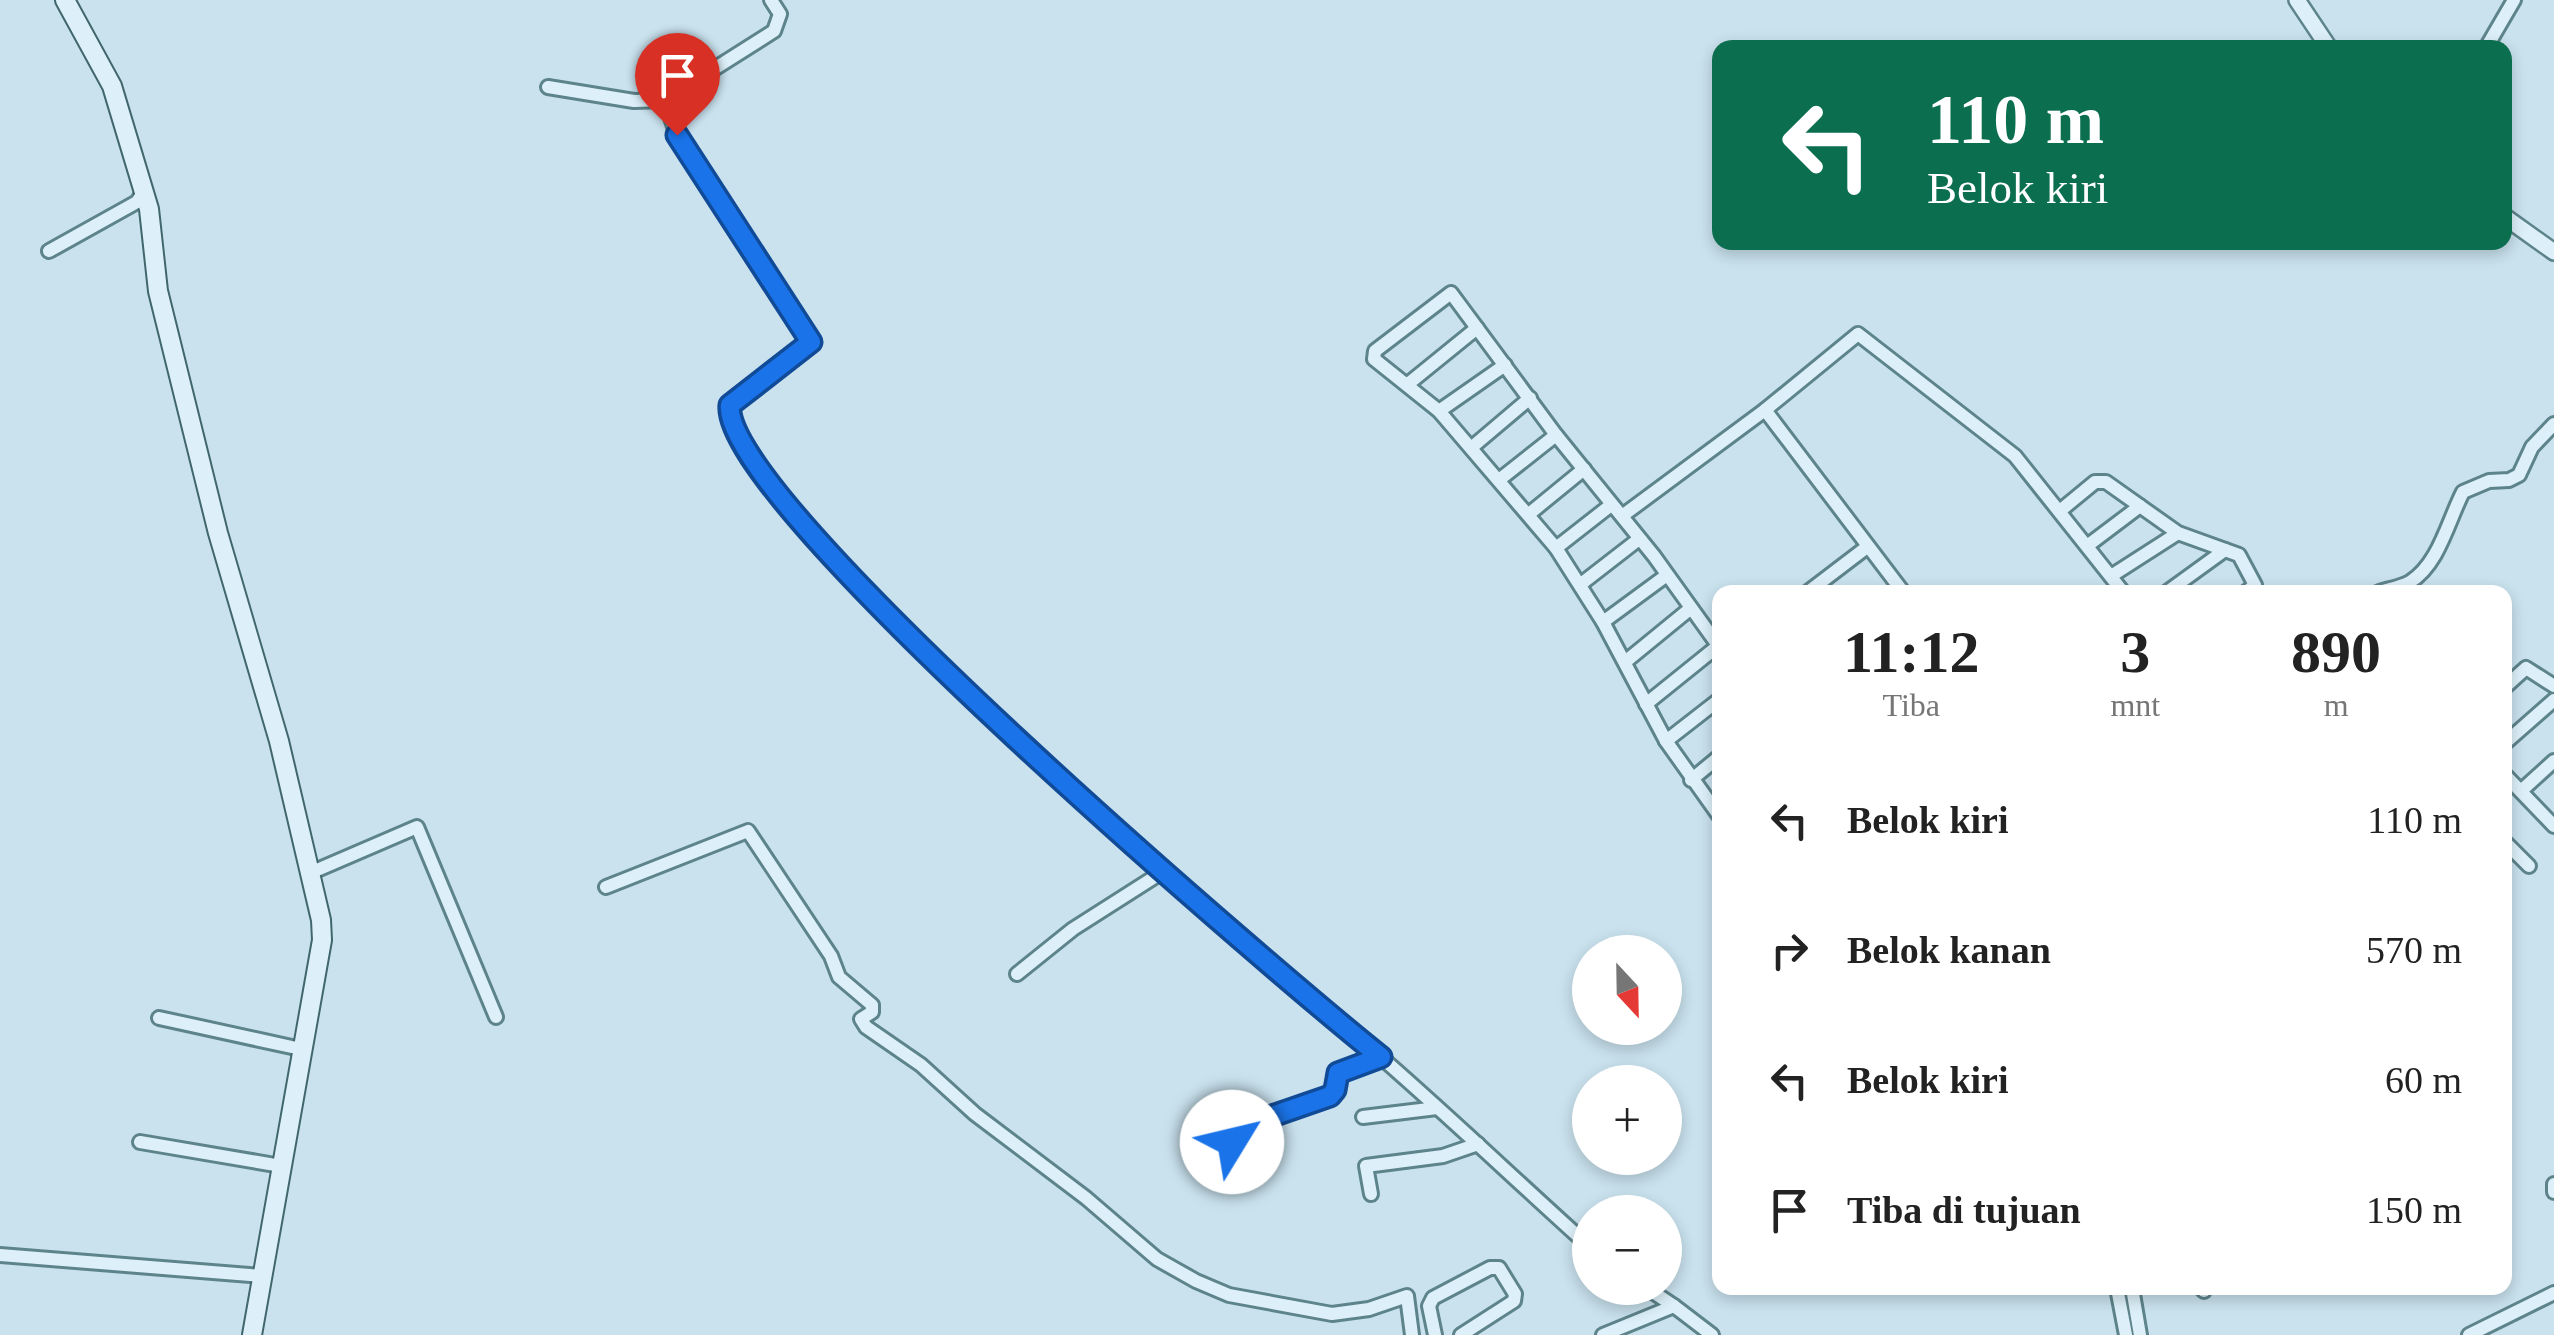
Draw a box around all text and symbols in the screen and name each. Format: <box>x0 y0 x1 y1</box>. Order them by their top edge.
pin <box>635 33 720 136</box>
icon: arrive <box>650 48 705 103</box>
icon: left <box>1762 80 1892 210</box>
text: 110 m <box>1927 81 2104 158</box>
text: Belok kiri <box>1927 163 2108 213</box>
text: 11:12 <box>1843 619 1980 685</box>
text: 3 <box>2120 619 2150 685</box>
text: 890 <box>2291 619 2381 685</box>
text: Tiba <box>1882 687 1940 723</box>
text: mnt <box>2110 687 2160 723</box>
text: m <box>2324 687 2349 723</box>
icon: left <box>1762 793 1817 848</box>
text: Belok kiri <box>1847 799 2009 841</box>
text: 110 m <box>2367 799 2462 841</box>
icon: right <box>1762 923 1817 978</box>
text: Belok kanan <box>1847 929 2051 971</box>
text: 570 m <box>2366 929 2462 971</box>
north arrow <box>1572 935 1682 1045</box>
map controls <box>1572 935 1682 1305</box>
icon: left <box>1762 1053 1817 1108</box>
text: Belok kiri <box>1847 1059 2009 1101</box>
text: 60 m <box>2385 1059 2462 1101</box>
button: + <box>1572 1065 1682 1175</box>
position arrow <box>1180 1090 1284 1194</box>
icon: arrive <box>1762 1183 1817 1238</box>
text: Tiba di tujuan <box>1847 1189 2081 1231</box>
text: 150 m <box>2366 1189 2462 1231</box>
button: − <box>1572 1195 1682 1305</box>

